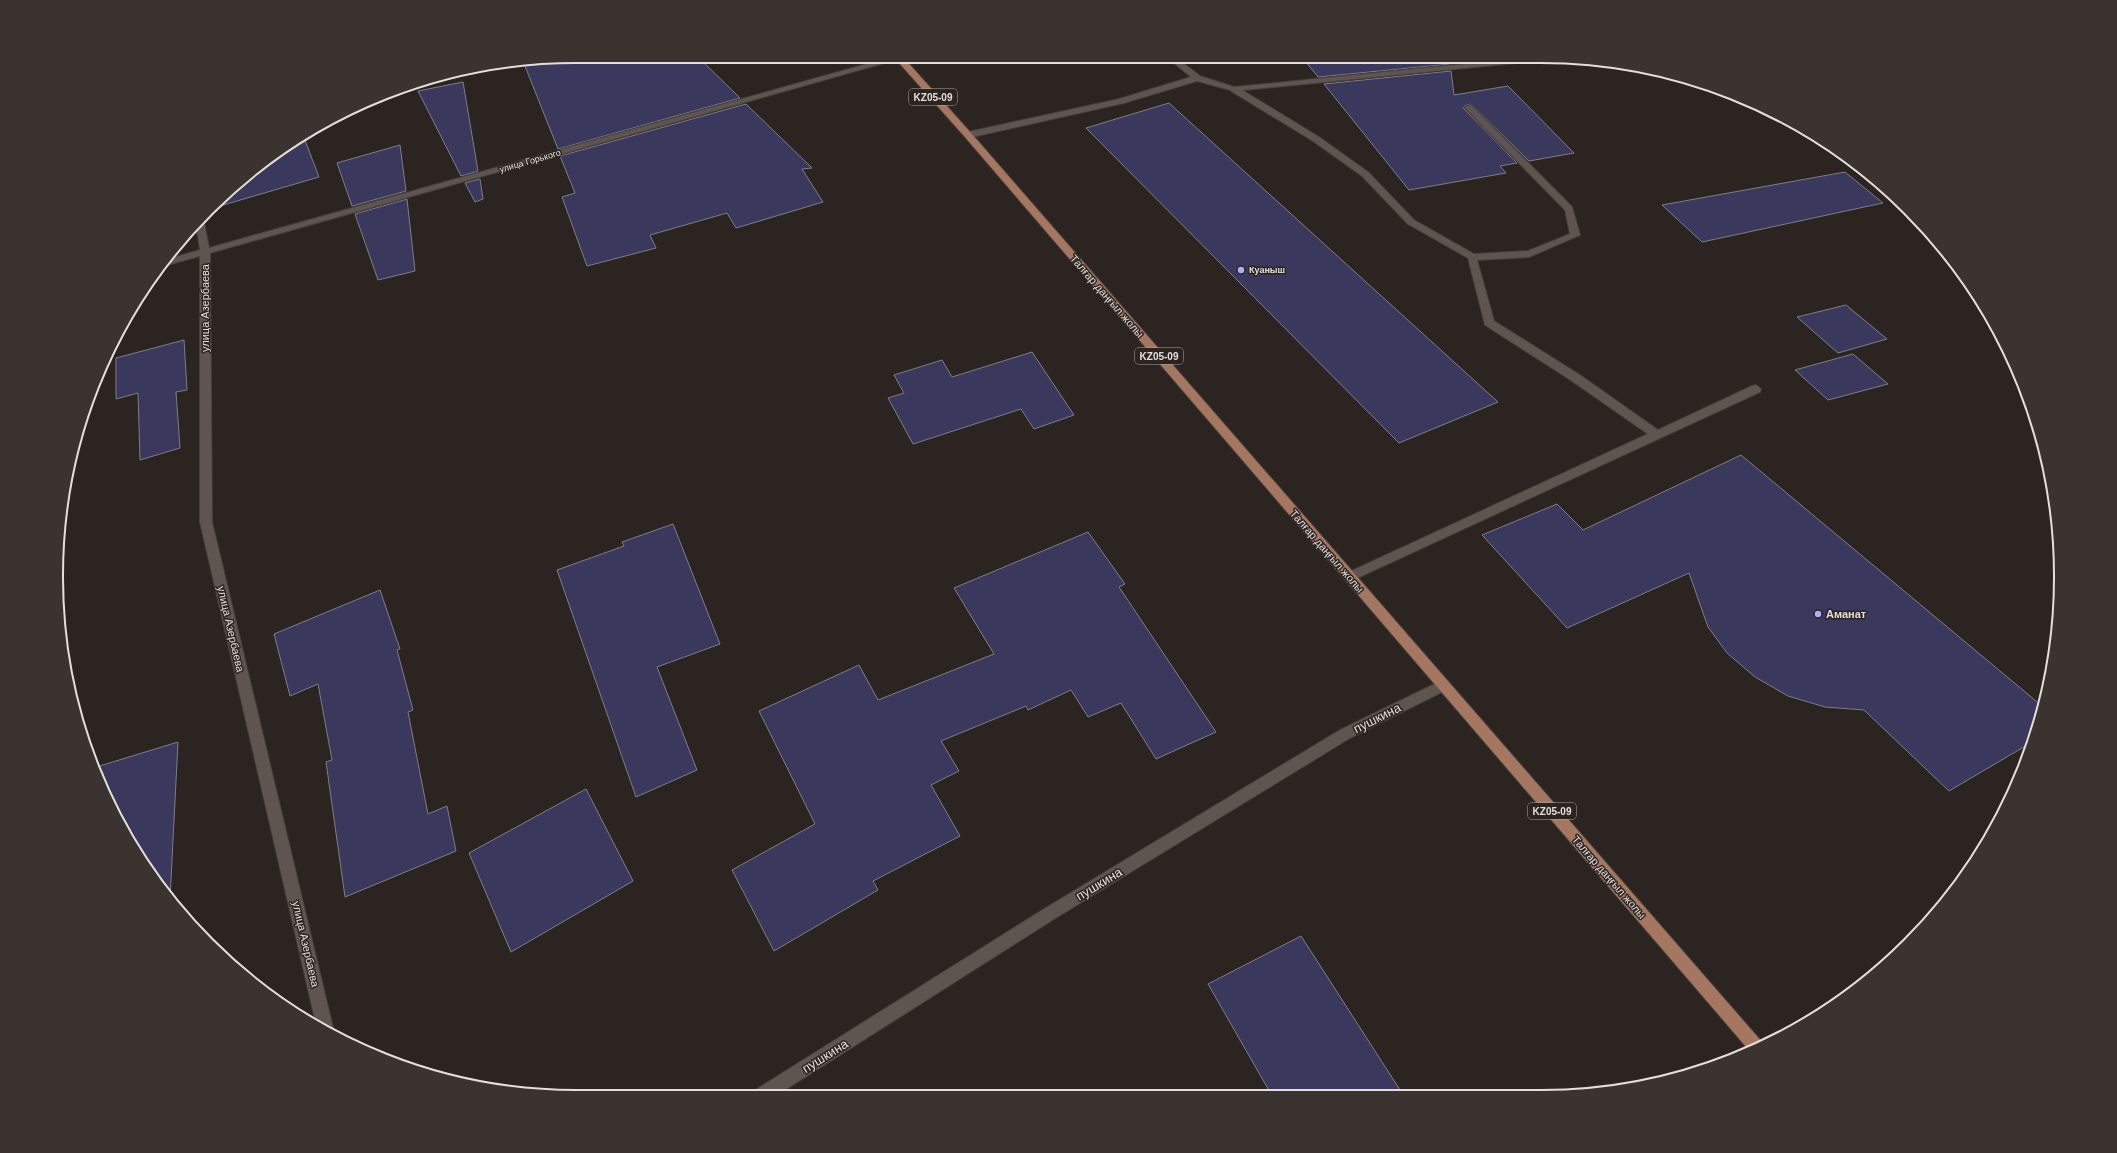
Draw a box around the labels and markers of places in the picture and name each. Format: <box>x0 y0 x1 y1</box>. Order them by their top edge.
marker: Куаныш <box>1236 265 1246 275</box>
place label: Куаныш <box>1249 265 1285 275</box>
place label: Аманат <box>1826 608 1867 620</box>
marker: Аманат <box>1813 609 1823 619</box>

